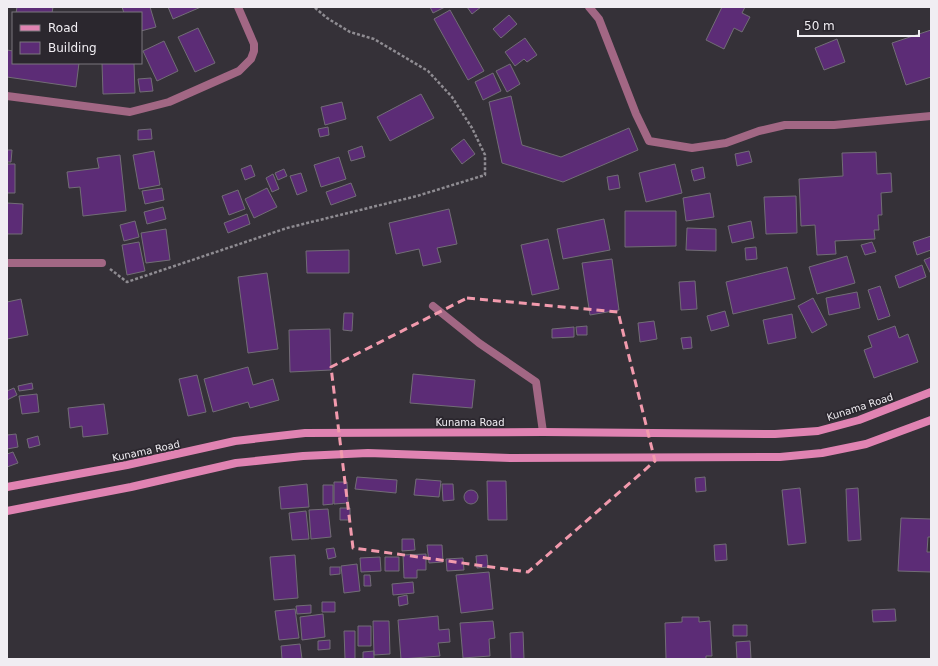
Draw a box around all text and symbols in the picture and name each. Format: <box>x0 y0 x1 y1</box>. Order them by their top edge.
legend <box>12 12 142 64</box>
scale bar <box>798 12 919 38</box>
text: 50 m <box>804 19 835 33</box>
text: Road <box>48 21 78 35</box>
text: Building <box>48 41 97 55</box>
street label: Kunama Road <box>825 391 895 423</box>
street label: Kunama Road <box>435 417 505 428</box>
street label: Kunama Road <box>111 438 181 464</box>

